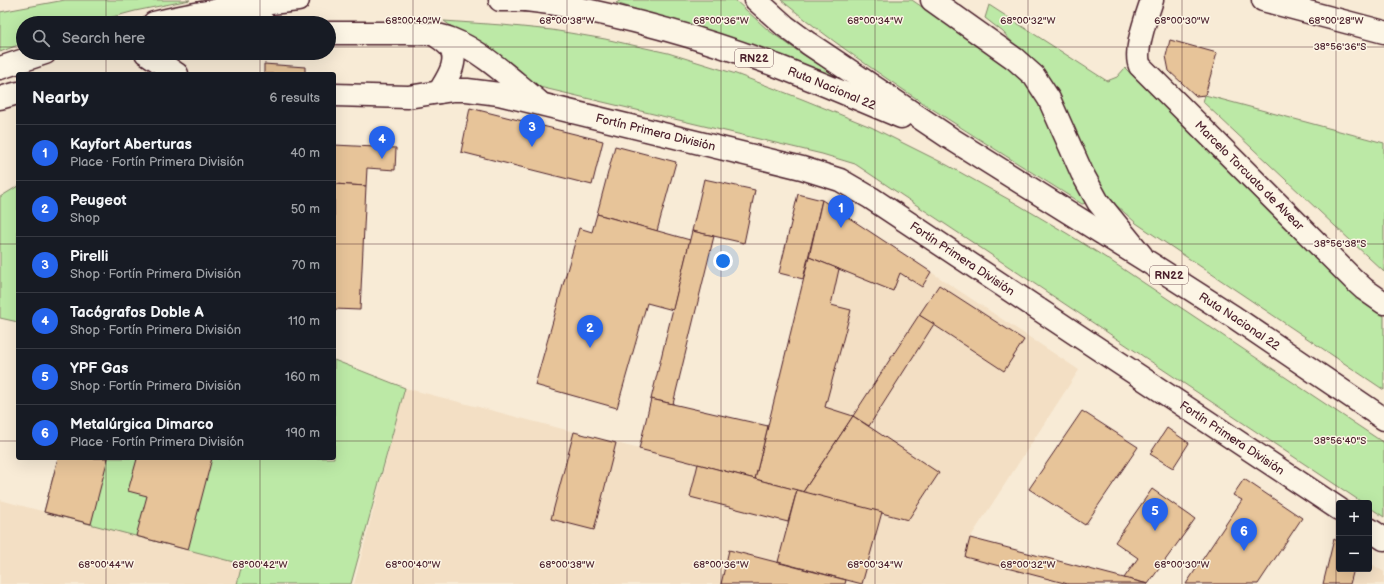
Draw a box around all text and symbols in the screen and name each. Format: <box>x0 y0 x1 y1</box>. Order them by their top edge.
text: 68°00'40"W <box>385 15 441 27</box>
text: 68°00'38"W <box>539 15 595 27</box>
text: 68°00'36"W <box>693 15 749 27</box>
text: 68°00'34"W <box>847 15 903 27</box>
text: 68°00'32"W <box>1000 15 1056 27</box>
text: 68°00'30"W <box>1154 15 1210 27</box>
text: 68°00'28"W <box>1308 15 1364 27</box>
search box <box>16 16 336 60</box>
icon: search <box>30 27 52 49</box>
text: Search here <box>62 29 145 48</box>
text: 38°56'36"S <box>1314 41 1366 53</box>
road number: RN22 <box>735 49 773 67</box>
street label: Ruta Nacional 22 <box>786 63 878 113</box>
text: Nearby <box>32 88 89 108</box>
text: 6 results <box>270 90 320 106</box>
street label: Fortín Primera División <box>594 110 717 154</box>
pin: 3 <box>519 114 545 147</box>
street label: Marcelo Torcuato de Alvear <box>1192 118 1308 234</box>
pin: 4 <box>369 126 395 159</box>
text: Kayfort Aberturas <box>70 135 192 154</box>
text: 1 <box>42 145 48 161</box>
text: 40 m <box>290 145 320 161</box>
text: Place · Fortín Primera División <box>70 154 244 170</box>
text: Peugeot <box>70 191 126 210</box>
pin: 1 <box>828 195 854 228</box>
text: 2 <box>41 201 49 217</box>
text: 50 m <box>291 201 320 217</box>
text: Shop <box>70 210 100 226</box>
street label: Fortín Primera División <box>907 218 1018 299</box>
text: 38°56'38"S <box>1314 238 1366 250</box>
text: Pirelli <box>70 247 109 266</box>
your location <box>713 251 733 271</box>
text: 3 <box>41 257 49 273</box>
text: 70 m <box>292 257 320 273</box>
text: Shop · Fortín Primera División <box>70 266 241 282</box>
road number: RN22 <box>1150 266 1188 284</box>
street label: Ruta Nacional 22 <box>1196 289 1283 354</box>
text: Tacógrafos Doble A <box>70 303 204 322</box>
text: 4 <box>41 313 49 329</box>
text: 110 m <box>288 313 320 329</box>
pin: 2 <box>577 315 603 348</box>
text: Shop · Fortín Primera División <box>70 322 241 338</box>
text: YPF Gas <box>70 359 128 378</box>
text: 5 <box>41 369 49 385</box>
text: 160 m <box>285 369 320 385</box>
text: Shop · Fortín Primera División <box>70 378 241 394</box>
street label: Fortín Primera División <box>1177 398 1288 478</box>
text: Metalúrgica Dimarco <box>70 415 214 434</box>
text: 6 <box>41 425 49 441</box>
text: 190 m <box>286 425 320 441</box>
text: Place · Fortín Primera División <box>70 434 244 450</box>
text: 38°56'40"S <box>1314 435 1366 447</box>
pin: 5 <box>1142 498 1168 531</box>
map controls <box>1336 500 1372 572</box>
button: + <box>1336 500 1372 536</box>
pin: 6 <box>1231 518 1257 551</box>
button: − <box>1336 536 1372 572</box>
text: 68°00'44"W <box>78 559 134 571</box>
text: 68°00'42"W <box>232 559 288 571</box>
text: 68°00'40"W <box>385 559 441 571</box>
text: 68°00'38"W <box>539 559 595 571</box>
text: 68°00'36"W <box>693 559 749 571</box>
text: 68°00'34"W <box>847 559 903 571</box>
text: 68°00'32"W <box>1000 559 1056 571</box>
text: 68°00'30"W <box>1154 559 1210 571</box>

